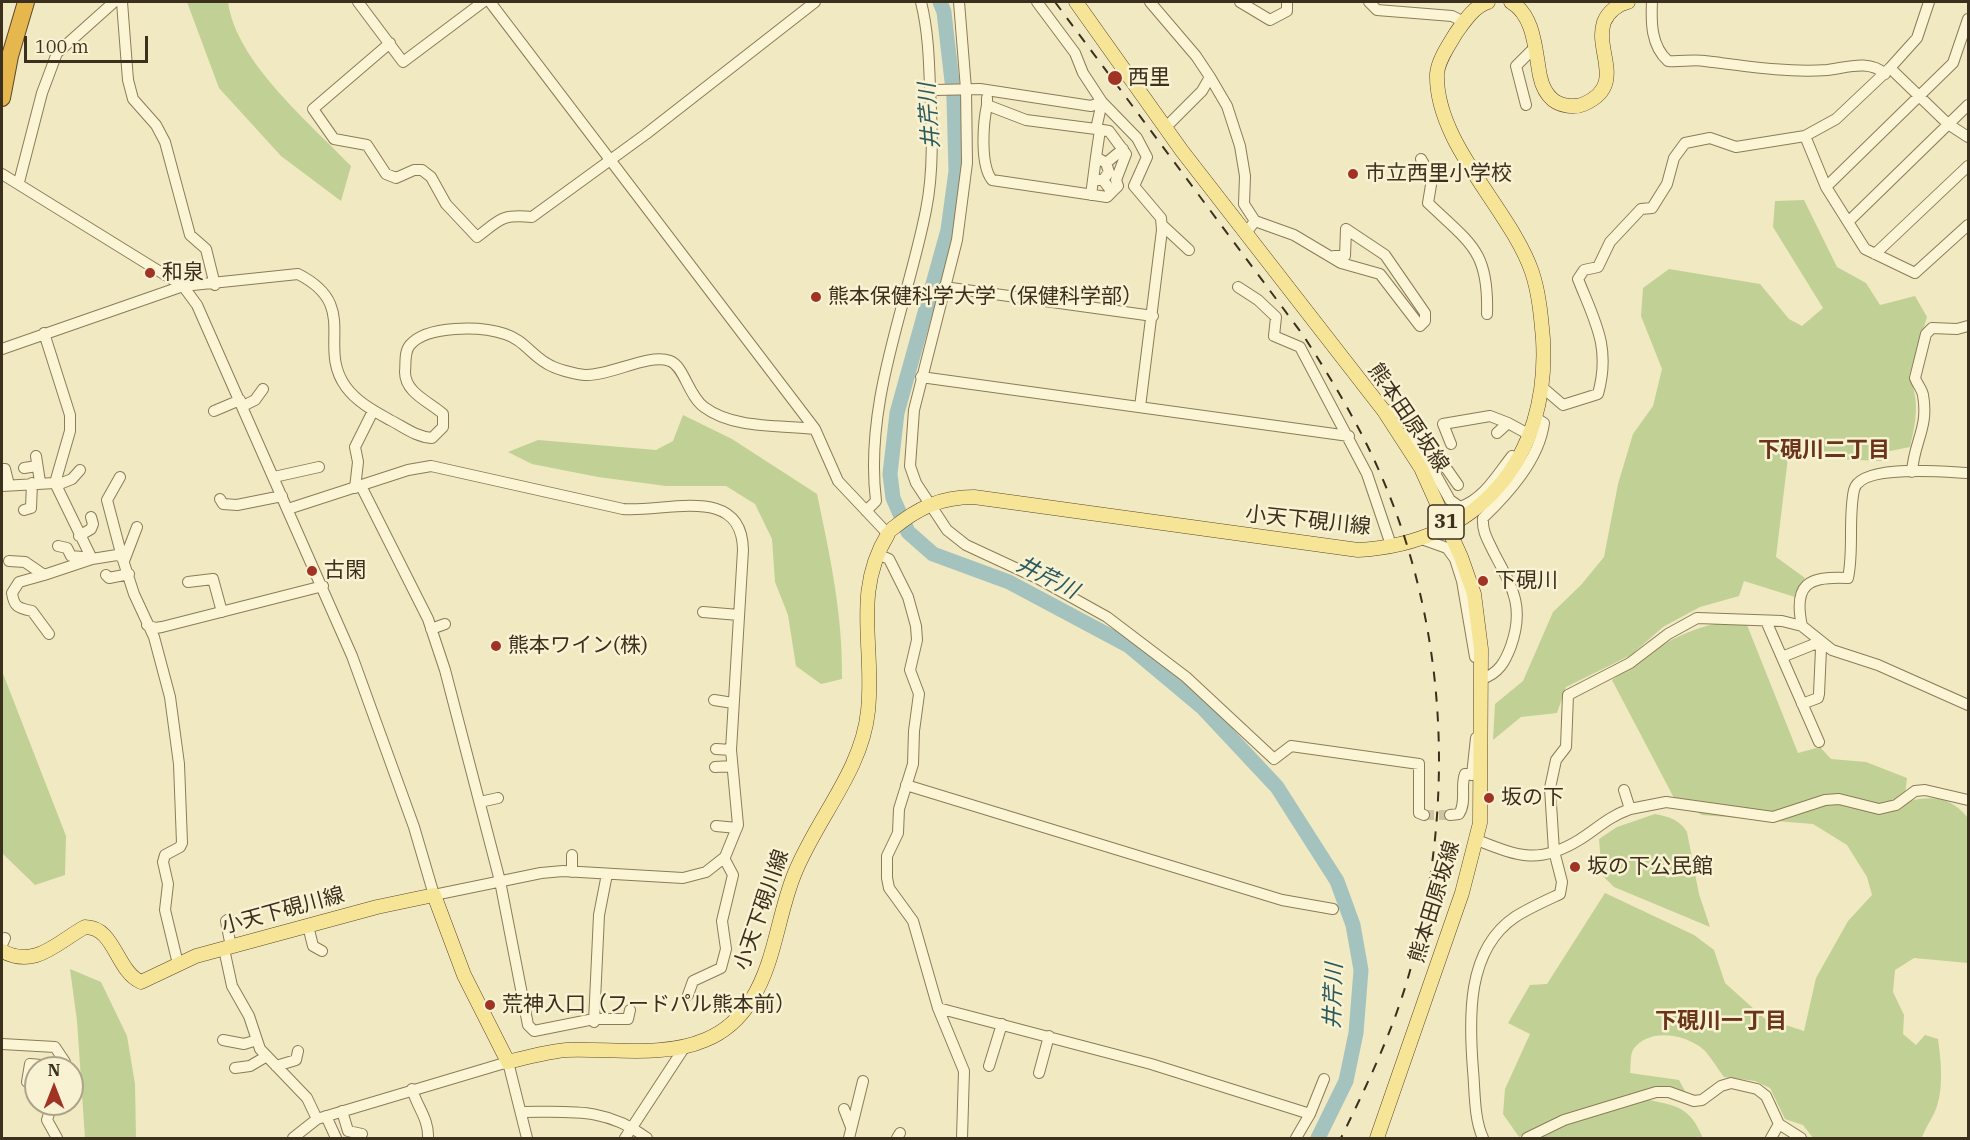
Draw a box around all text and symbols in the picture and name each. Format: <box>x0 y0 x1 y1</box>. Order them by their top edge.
scale bar <box>27 24 152 62</box>
text: 100 m <box>35 35 89 58</box>
place label: 西里 <box>1128 65 1170 91</box>
marker: 西里 <box>1106 69 1124 87</box>
water label: 井芹川 <box>915 82 945 150</box>
place label: 市立西里小学校 <box>1365 161 1512 187</box>
marker: 市立西里小学校 <box>1346 167 1360 181</box>
place label: 和泉 <box>162 260 204 286</box>
marker: 和泉 <box>143 266 157 280</box>
place label: 熊本保健科学大学（保健科学部） <box>828 284 1143 310</box>
marker: 熊本保健科学大学（保健科学部） <box>809 290 823 304</box>
street label: 熊本田原坂線 <box>1362 359 1454 477</box>
district label: 下硯川二丁目 <box>1758 438 1890 464</box>
street label: 小天下硯川線 <box>1244 502 1372 540</box>
road number: 31 <box>1428 505 1464 539</box>
water label: 井芹川 <box>1012 551 1082 605</box>
place label: 古閑 <box>324 558 366 584</box>
marker: 古閑 <box>305 564 319 578</box>
place label: 下硯川 <box>1495 568 1558 594</box>
marker: 下硯川 <box>1476 574 1490 588</box>
place label: 熊本ワイン(株) <box>508 633 648 659</box>
marker: 熊本ワイン(株) <box>489 639 503 653</box>
place label: 坂の下 <box>1501 785 1564 811</box>
marker: 坂の下 <box>1482 791 1496 805</box>
street label: 熊本田原坂線 <box>1405 838 1465 966</box>
street label: 小天下硯川線 <box>730 846 794 974</box>
place label: 坂の下公民館 <box>1587 854 1713 880</box>
marker: 坂の下公民館 <box>1568 860 1582 874</box>
street label: 小天下硯川線 <box>219 883 347 939</box>
water label: 井芹川 <box>1320 963 1348 1029</box>
place label: 荒神入口（フードパル熊本前） <box>502 992 796 1018</box>
marker: 荒神入口（フードパル熊本前） <box>483 998 497 1012</box>
district label: 下硯川一丁目 <box>1655 1009 1787 1035</box>
north arrow <box>24 1056 84 1116</box>
text: N <box>48 1060 60 1080</box>

